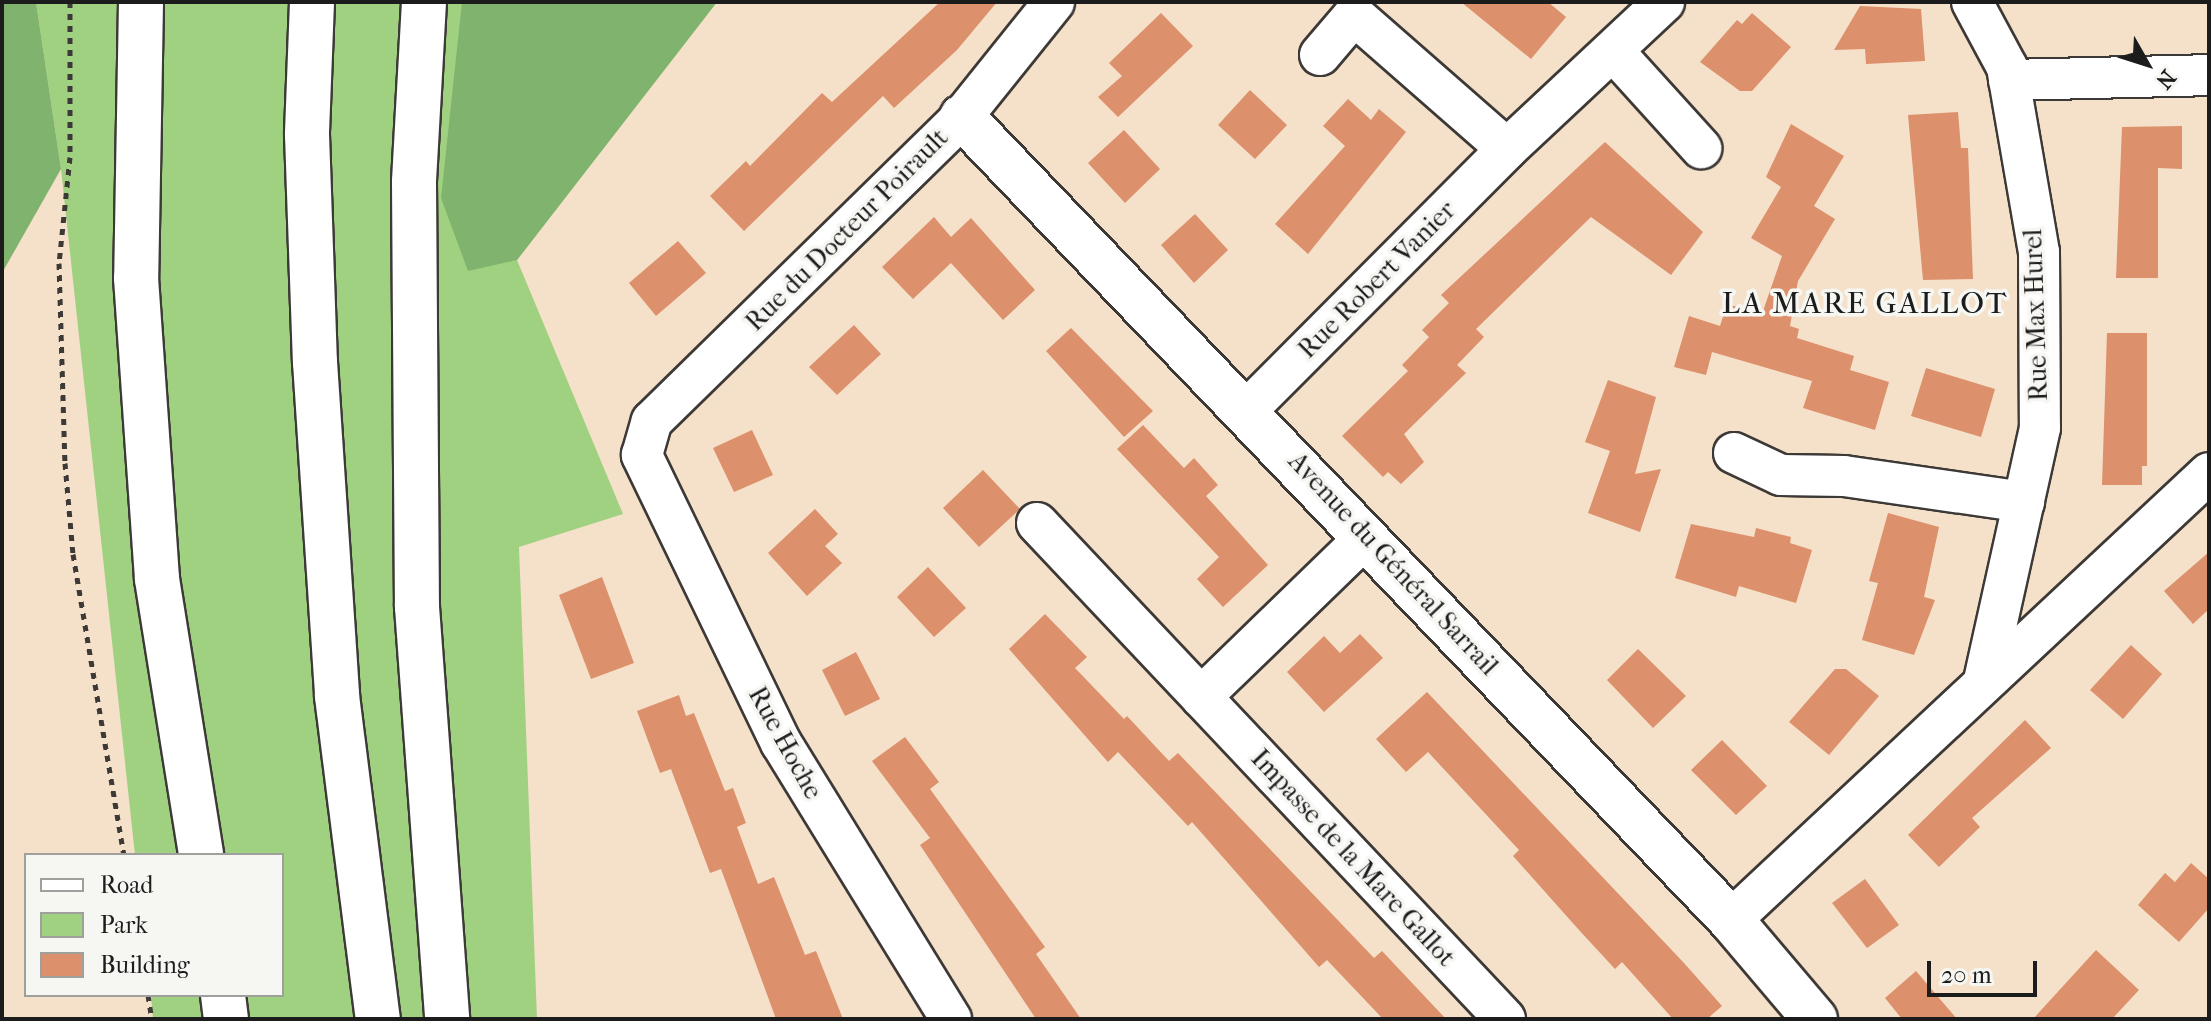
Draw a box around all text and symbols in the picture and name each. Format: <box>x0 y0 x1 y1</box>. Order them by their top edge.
north arrow <box>2107 24 2187 104</box>
text: N <box>2150 64 2181 94</box>
street label: Rue du Docteur Poirault <box>739 122 955 338</box>
street label: Rue Robert Vanier <box>1292 195 1462 365</box>
street label: Rue Max Hurel <box>2017 228 2055 402</box>
district label: LA MARE GALLOT <box>1722 286 2008 322</box>
street label: Avenue du Général Sarrail <box>1282 446 1504 682</box>
street label: Rue Hoche <box>741 681 829 805</box>
street label: Impasse de la Mare Gallot <box>1244 743 1462 973</box>
legend <box>24 853 284 997</box>
text: Road <box>100 871 153 899</box>
text: Park <box>100 911 148 939</box>
scale bar <box>1931 945 2041 995</box>
text: Building <box>100 951 190 979</box>
text: 20 m <box>1941 961 1992 989</box>

